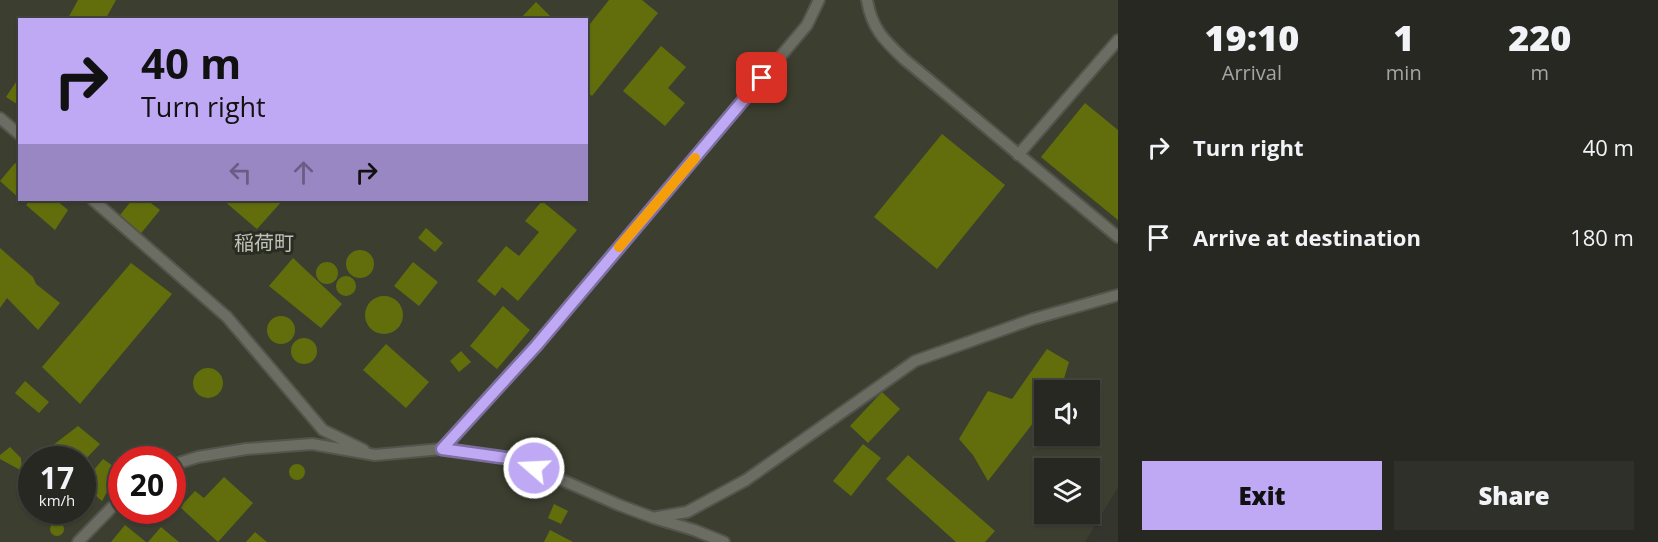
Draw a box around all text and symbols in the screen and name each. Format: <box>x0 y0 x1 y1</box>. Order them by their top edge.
text: 19:10 <box>1205 13 1299 62</box>
text: 1 <box>1393 13 1414 62</box>
text: 220 <box>1508 13 1571 62</box>
text: 40 m <box>141 34 241 91</box>
icon: right <box>42 42 120 120</box>
pin <box>736 52 787 103</box>
text: Arrival <box>1222 59 1282 86</box>
text: min <box>1386 59 1422 86</box>
text: m <box>1531 59 1549 86</box>
icon: arrive <box>745 61 778 94</box>
text: Turn right <box>141 88 266 125</box>
icon: right <box>1142 131 1175 164</box>
text: Turn right <box>1193 132 1304 162</box>
text: 40 m <box>1583 132 1634 162</box>
icon: left <box>224 156 257 189</box>
icon: ahead <box>287 156 320 189</box>
icon: right <box>350 156 383 189</box>
icon: arrive <box>1142 221 1175 254</box>
text: Arrive at destination <box>1193 222 1421 252</box>
text: 180 m <box>1570 222 1634 252</box>
district label: 稲荷町 <box>234 229 294 256</box>
map controls <box>1034 380 1100 524</box>
button: sound <box>1034 380 1100 446</box>
position arrow <box>502 436 566 500</box>
speed limit sign: 20 <box>108 446 186 524</box>
text: 17 <box>40 457 74 498</box>
button: layers <box>1034 458 1100 524</box>
button: Exit <box>1142 461 1382 530</box>
button: Share <box>1394 461 1634 530</box>
text: km/h <box>39 490 75 510</box>

